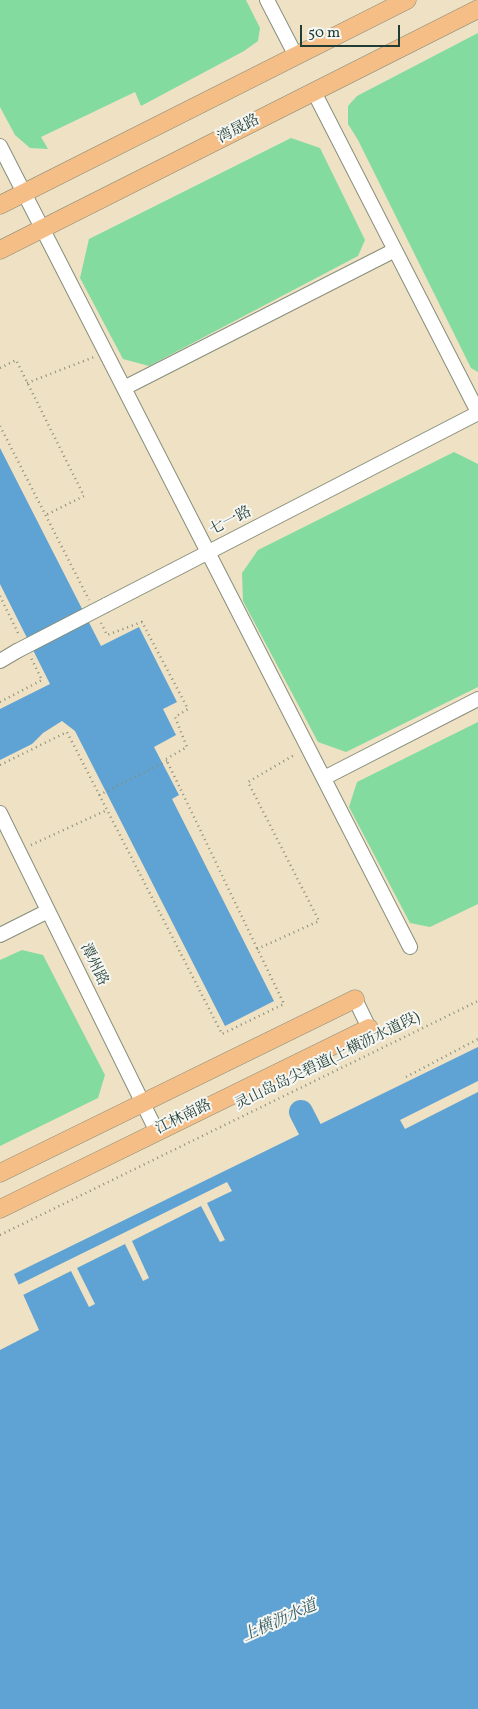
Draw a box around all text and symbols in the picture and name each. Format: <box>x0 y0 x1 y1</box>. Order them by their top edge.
scale bar <box>303 15 403 47</box>
text: 50 m <box>308 23 340 44</box>
street label: 湾晟路 <box>215 112 263 148</box>
street label: 七一路 <box>207 504 255 540</box>
street label: 潭州路 <box>75 941 111 989</box>
street label: 灵山岛岛尖碧道(上横沥水道段) <box>232 1009 424 1115</box>
street label: 江林南路 <box>153 1097 215 1139</box>
water label: 上横沥水道 <box>240 1597 320 1647</box>

